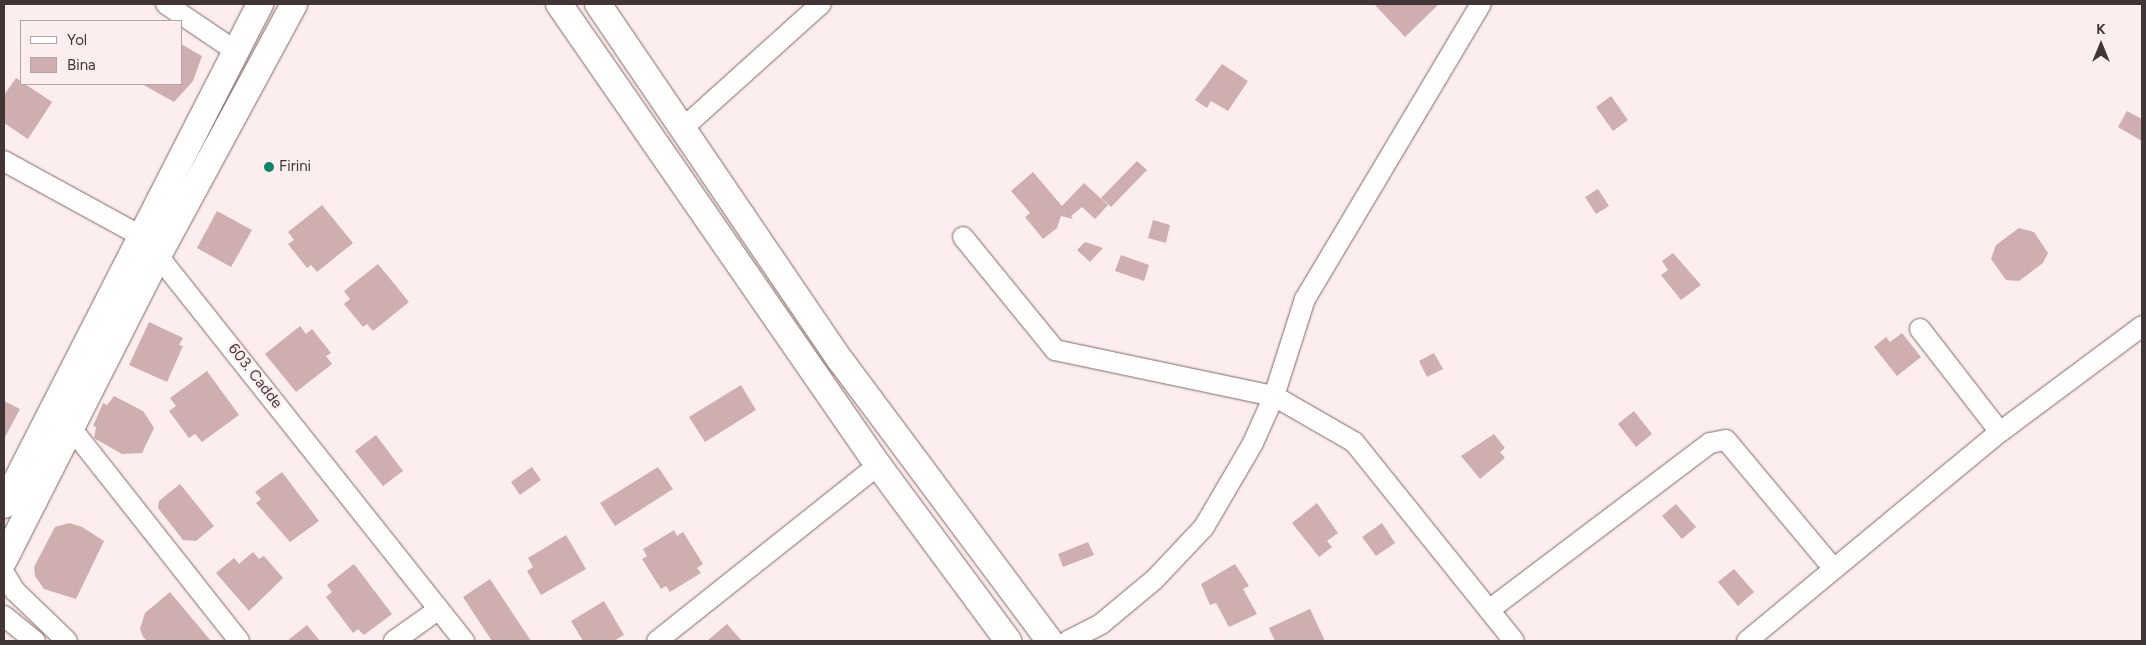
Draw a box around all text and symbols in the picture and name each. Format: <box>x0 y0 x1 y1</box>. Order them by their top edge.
legend <box>20 20 182 85</box>
north arrow <box>2076 20 2126 70</box>
text: K <box>2096 21 2106 38</box>
text: Yol <box>67 31 87 49</box>
text: Bina <box>67 56 96 74</box>
place label: Firini <box>279 158 311 176</box>
marker: Firini <box>263 161 275 173</box>
street label: 603. Cadde <box>224 340 286 412</box>

